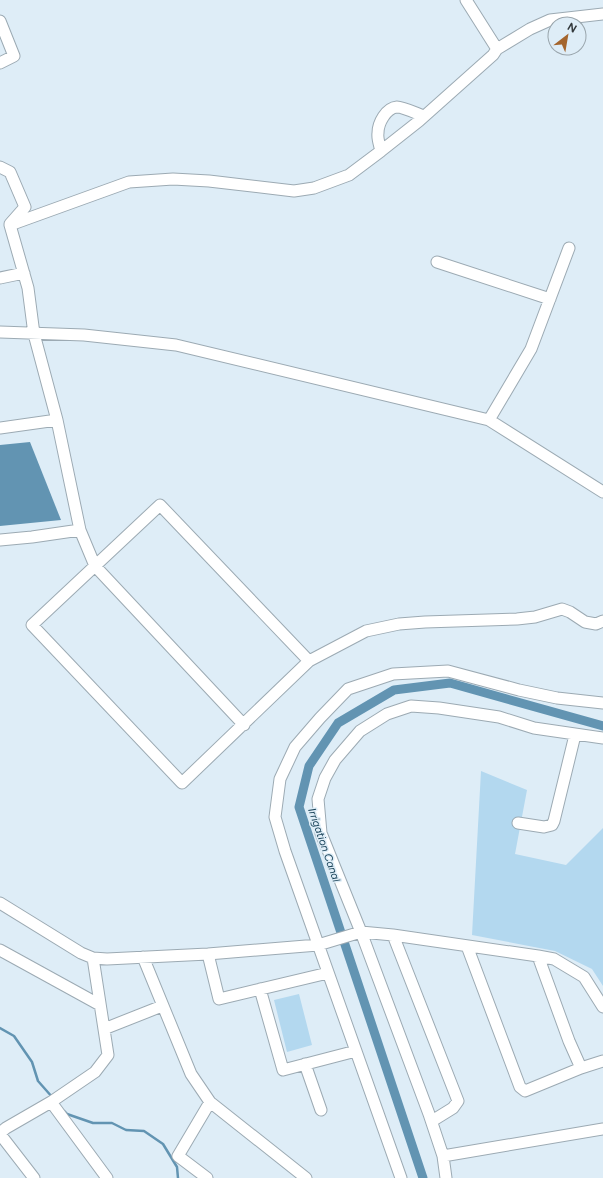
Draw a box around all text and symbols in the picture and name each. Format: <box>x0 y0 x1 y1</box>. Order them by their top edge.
north arrow <box>547 16 587 56</box>
text: N <box>565 20 579 36</box>
water label: Irrigation Canal <box>305 806 343 884</box>

